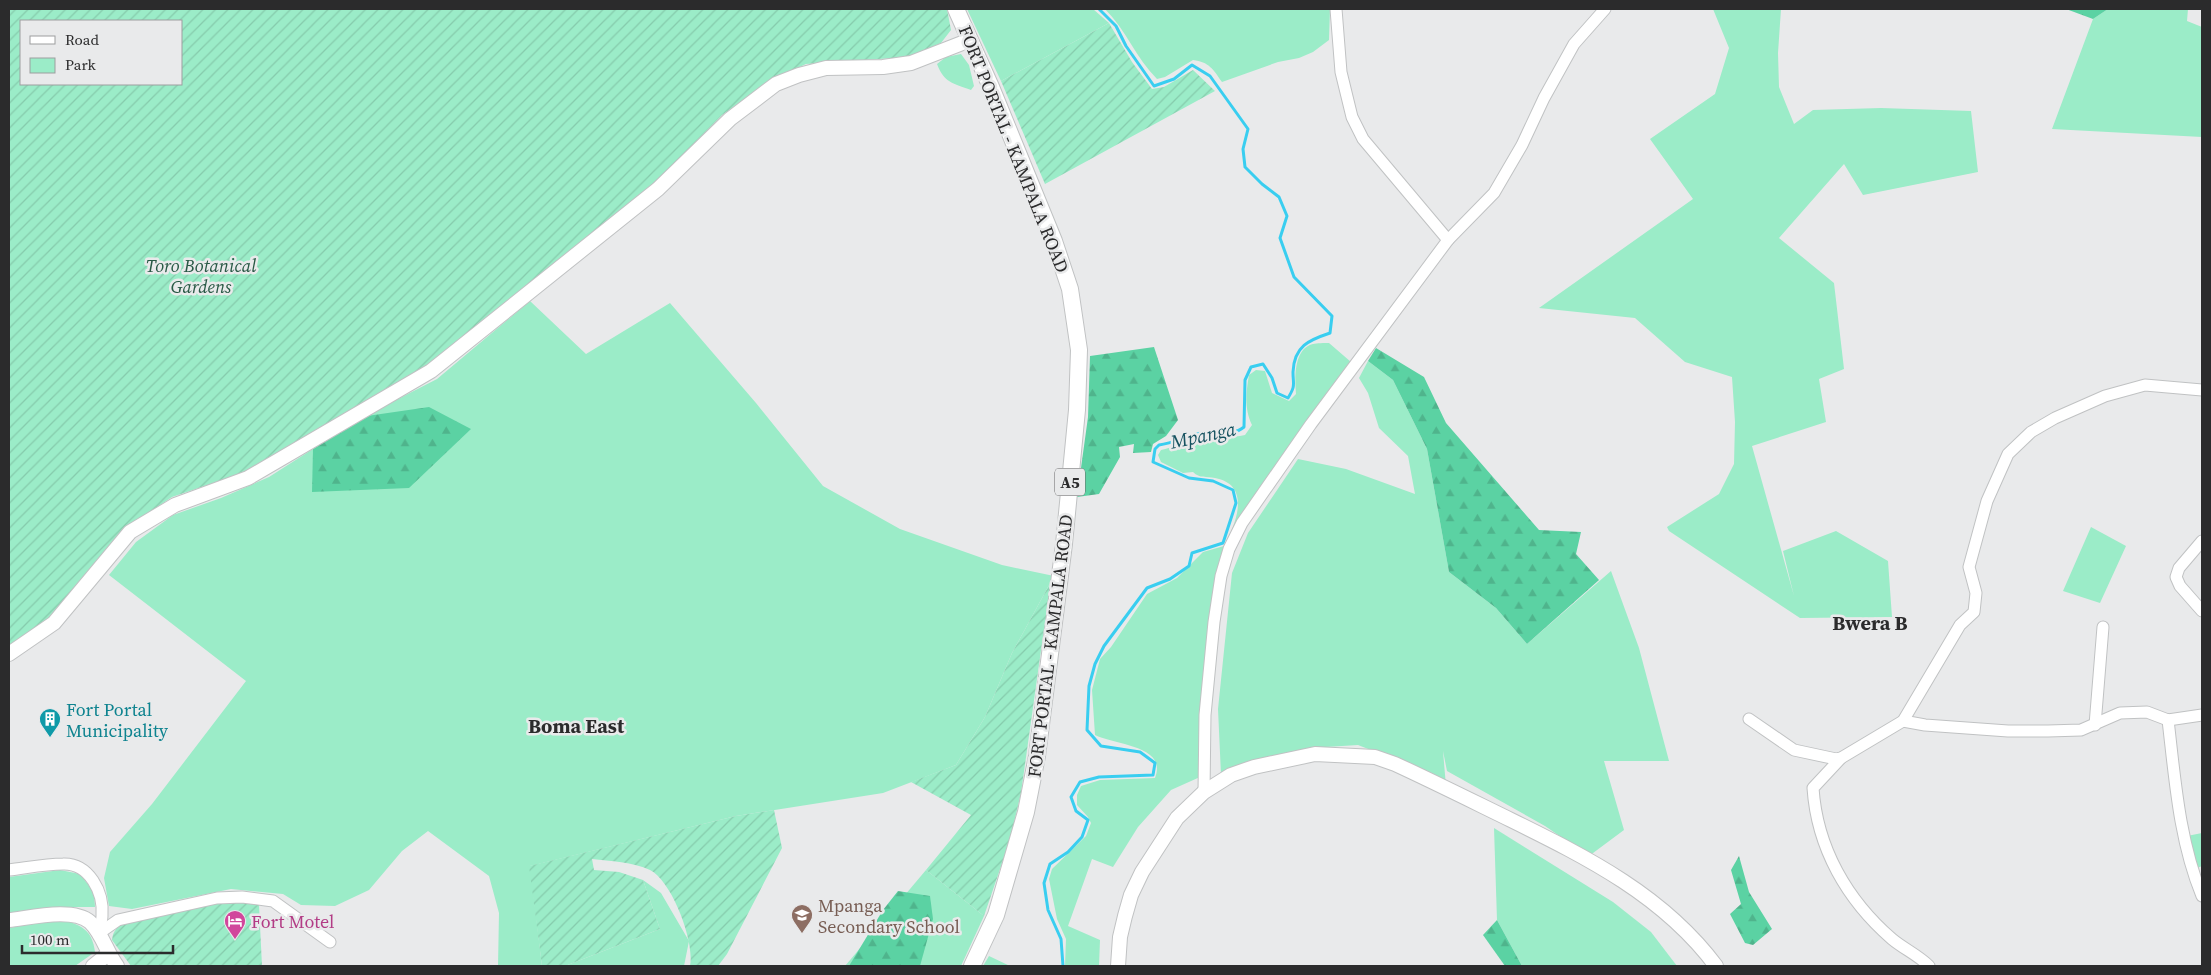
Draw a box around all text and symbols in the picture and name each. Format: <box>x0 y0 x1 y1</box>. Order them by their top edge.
legend <box>20 20 182 85</box>
street label: FORT PORTAL - KAMPALA ROAD <box>953 22 1075 276</box>
text: Road <box>65 29 99 50</box>
text: Park <box>65 54 97 75</box>
park label: Toro Botanical Gardens <box>146 253 256 299</box>
water label: Mpanga <box>1167 415 1238 455</box>
road number: A5 <box>1055 468 1085 496</box>
street label: FORT PORTAL - KAMPALA ROAD <box>1021 513 1079 779</box>
district label: Bwera B <box>1832 609 1908 637</box>
place label: Fort Portal Municipality <box>66 697 169 743</box>
building icon: Fort Portal Municipality <box>38 707 62 738</box>
district label: Boma East <box>528 712 625 740</box>
place label: Mpanga Secondary School <box>818 893 960 939</box>
school or university icon: Mpanga Secondary School <box>790 903 814 934</box>
hotel icon: Fort Motel <box>223 909 247 940</box>
place label: Fort Motel <box>251 909 334 934</box>
scale bar <box>22 922 174 954</box>
text: 100 m <box>30 929 70 950</box>

